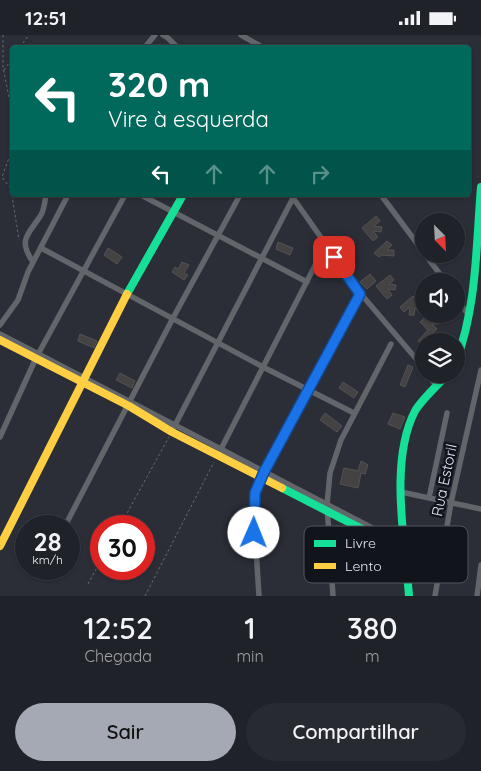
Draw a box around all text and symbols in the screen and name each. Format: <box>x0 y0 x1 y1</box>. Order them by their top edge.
text: 12:51 <box>25 6 67 30</box>
text: 320 m <box>108 62 210 106</box>
icon: left <box>25 65 90 130</box>
text: Vire à esquerda <box>108 105 269 133</box>
icon: left <box>147 160 175 188</box>
icon: ahead <box>200 160 228 188</box>
icon: ahead <box>253 160 281 188</box>
icon: right <box>306 160 334 188</box>
north arrow <box>415 213 465 263</box>
map controls <box>415 213 465 383</box>
pin <box>313 236 355 278</box>
icon: arrive <box>320 243 348 271</box>
button: sound <box>415 273 465 323</box>
button: layers <box>415 333 465 383</box>
street label: Rua Estoril <box>427 442 461 518</box>
position arrow <box>227 506 279 558</box>
speed limit sign: 30 <box>90 515 155 580</box>
text: 28 <box>34 526 61 557</box>
legend <box>304 526 468 583</box>
text: Livre <box>345 534 376 552</box>
text: km/h <box>32 552 63 567</box>
text: Lento <box>345 557 382 575</box>
text: 12:52 <box>83 609 153 647</box>
text: 1 <box>244 609 256 647</box>
text: 380 <box>347 609 398 647</box>
text: Chegada <box>84 646 152 666</box>
text: min <box>236 646 264 666</box>
text: m <box>365 646 380 666</box>
button: Sair <box>15 703 236 761</box>
button: Compartilhar <box>246 703 466 761</box>

